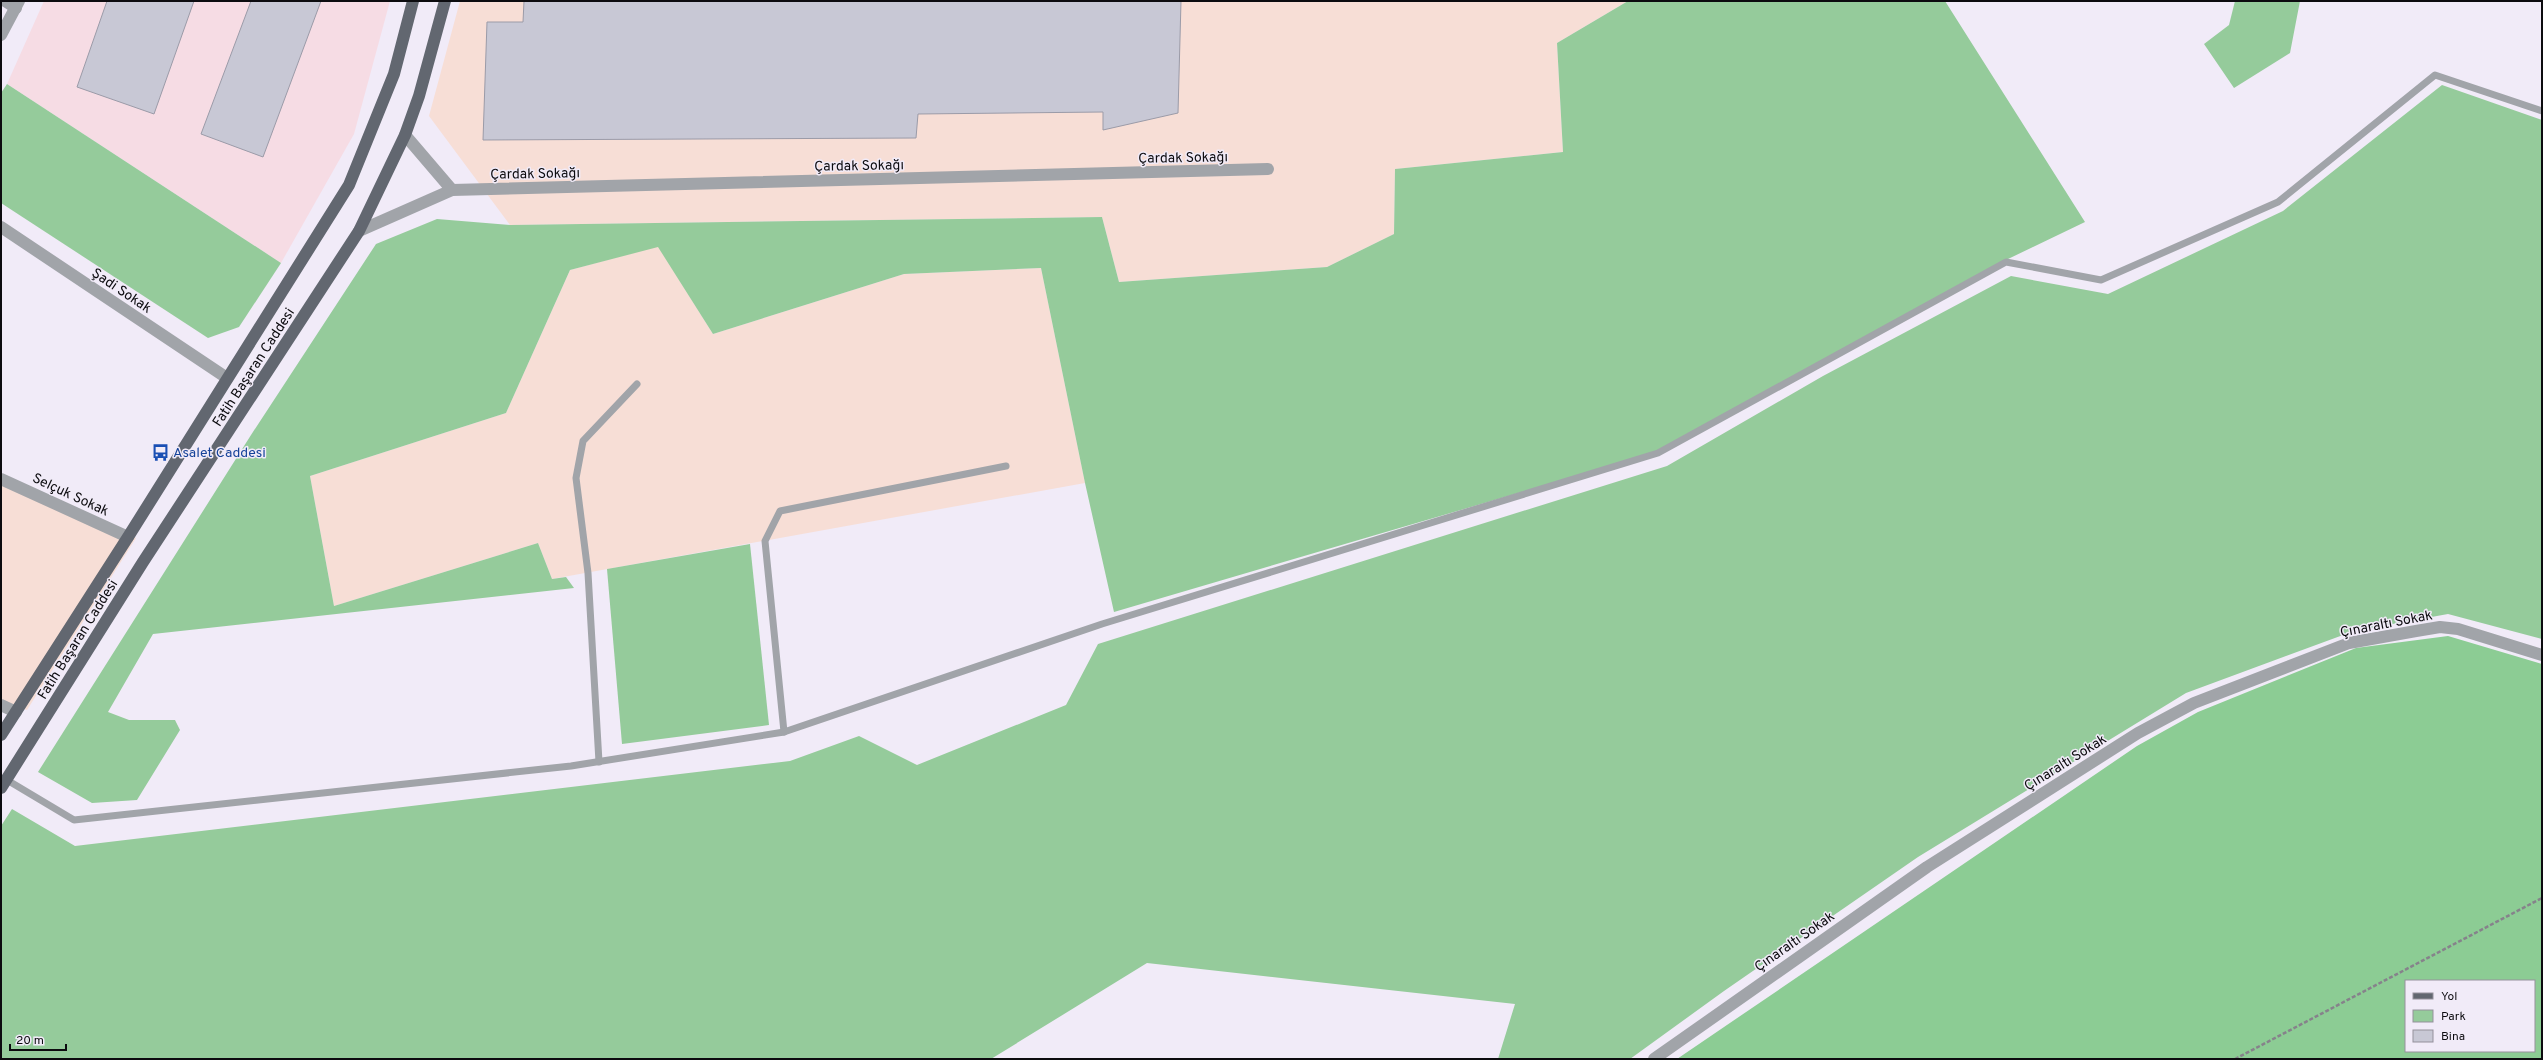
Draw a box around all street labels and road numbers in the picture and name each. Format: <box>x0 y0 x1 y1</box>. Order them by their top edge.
street label: Çardak Sokağı <box>1138 149 1228 168</box>
street label: Çardak Sokağı <box>814 157 904 176</box>
street label: Çardak Sokağı <box>490 165 580 184</box>
street label: Şadi Sokak <box>88 265 154 317</box>
street label: Fatih Başaran Caddesi <box>210 305 299 430</box>
street label: Selçuk Sokak <box>29 470 111 521</box>
street label: Fatih Başaran Caddesi <box>34 577 122 703</box>
street label: Çınaraltı Sokak <box>2339 607 2434 642</box>
street label: Çınaraltı Sokak <box>2022 731 2110 795</box>
street label: Çınaraltı Sokak <box>1752 908 1838 976</box>

